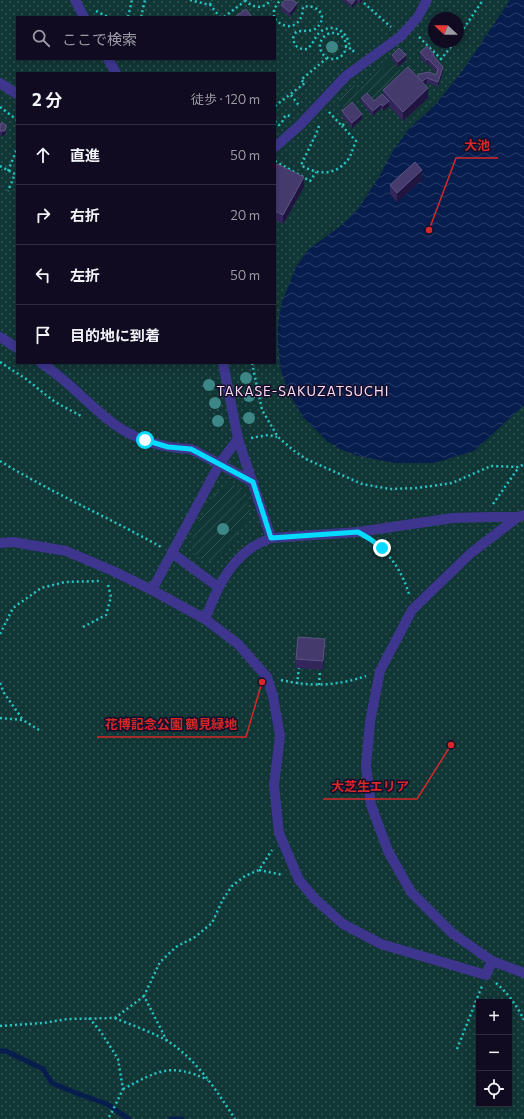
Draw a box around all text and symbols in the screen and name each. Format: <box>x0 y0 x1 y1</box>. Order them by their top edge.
north arrow <box>428 12 464 48</box>
search box <box>16 16 276 60</box>
icon: search <box>30 27 52 49</box>
text: ここで検索 <box>62 30 137 48</box>
text: 2 分 <box>32 89 62 110</box>
text: 徒歩 · 120 m <box>191 91 260 107</box>
callout: 大池 <box>456 133 498 158</box>
text: 大池 <box>464 137 490 153</box>
icon: ahead <box>32 144 54 166</box>
text: 直進 <box>70 146 100 164</box>
text: 50 m <box>230 147 260 163</box>
icon: right <box>32 204 54 226</box>
text: 右折 <box>70 206 100 224</box>
text: 20 m <box>231 207 260 223</box>
icon: left <box>32 264 54 286</box>
text: 左折 <box>70 266 100 284</box>
text: 50 m <box>230 267 260 283</box>
icon: arrive <box>32 324 54 346</box>
text: 目的地に到着 <box>70 326 160 344</box>
district label: TAKASE-SAKUZATSUCHI <box>217 383 389 399</box>
route start <box>136 431 154 449</box>
route end <box>373 539 391 557</box>
callout: 花博記念公園 鶴見緑地 <box>97 712 246 737</box>
text: 花博記念公園 鶴見緑地 <box>105 716 237 732</box>
callout: 大芝生エリア <box>323 774 417 799</box>
text: 大芝生エリア <box>331 778 409 794</box>
map controls <box>476 999 512 1107</box>
button: + <box>476 999 512 1035</box>
button: − <box>476 1035 512 1071</box>
button: locate <box>476 1071 512 1107</box>

